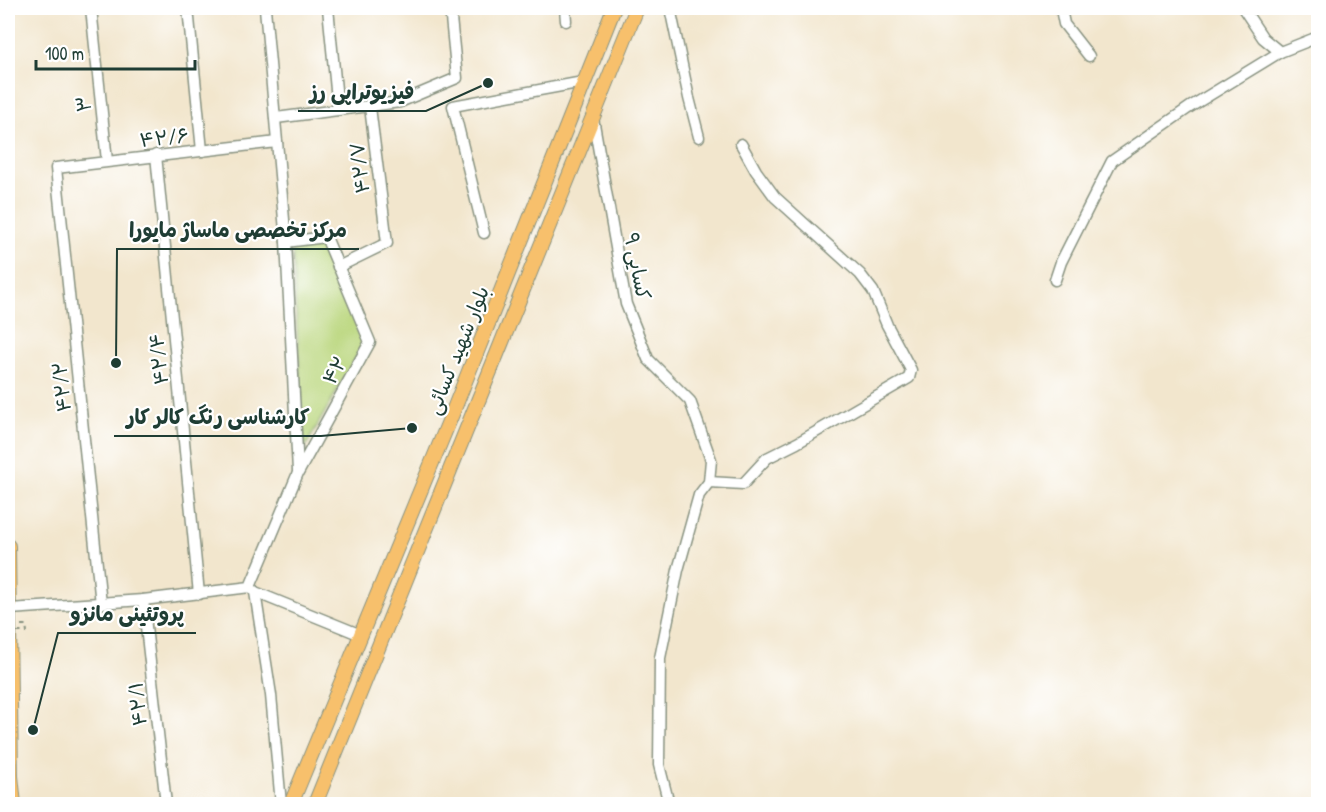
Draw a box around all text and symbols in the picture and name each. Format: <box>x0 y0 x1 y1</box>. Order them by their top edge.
scale bar <box>36 33 195 71</box>
text: 100 m <box>45 41 84 66</box>
callout: فیزیوتراپی رز <box>298 72 426 111</box>
text: فیزیوتراپی رز <box>308 77 414 106</box>
street label: ۳ <box>69 94 97 114</box>
street label: ۴۲/۶ <box>138 121 190 153</box>
street label: ۴۲/۷ <box>342 141 376 195</box>
callout: مرکز تخصصی ماساژ مایورا <box>117 210 359 249</box>
text: مرکز تخصصی ماساژ مایورا <box>129 215 347 244</box>
street label: ۹ کسایی <box>618 230 658 302</box>
street label: بلوار شهید کسائی <box>419 282 495 418</box>
street label: ۴۲/۴ <box>142 332 174 386</box>
street label: ۴۲ <box>315 351 353 389</box>
street label: ۴۲/۲ <box>45 360 77 414</box>
callout: کارشناسی رنگ کالر کار <box>114 397 321 436</box>
text: کارشناسی رنگ کالر کار <box>124 402 310 431</box>
callout: پروتئینی مانزو <box>58 594 196 633</box>
text: پروتئینی مانزو <box>68 599 184 628</box>
street label: ۴۲/۱ <box>121 681 153 727</box>

